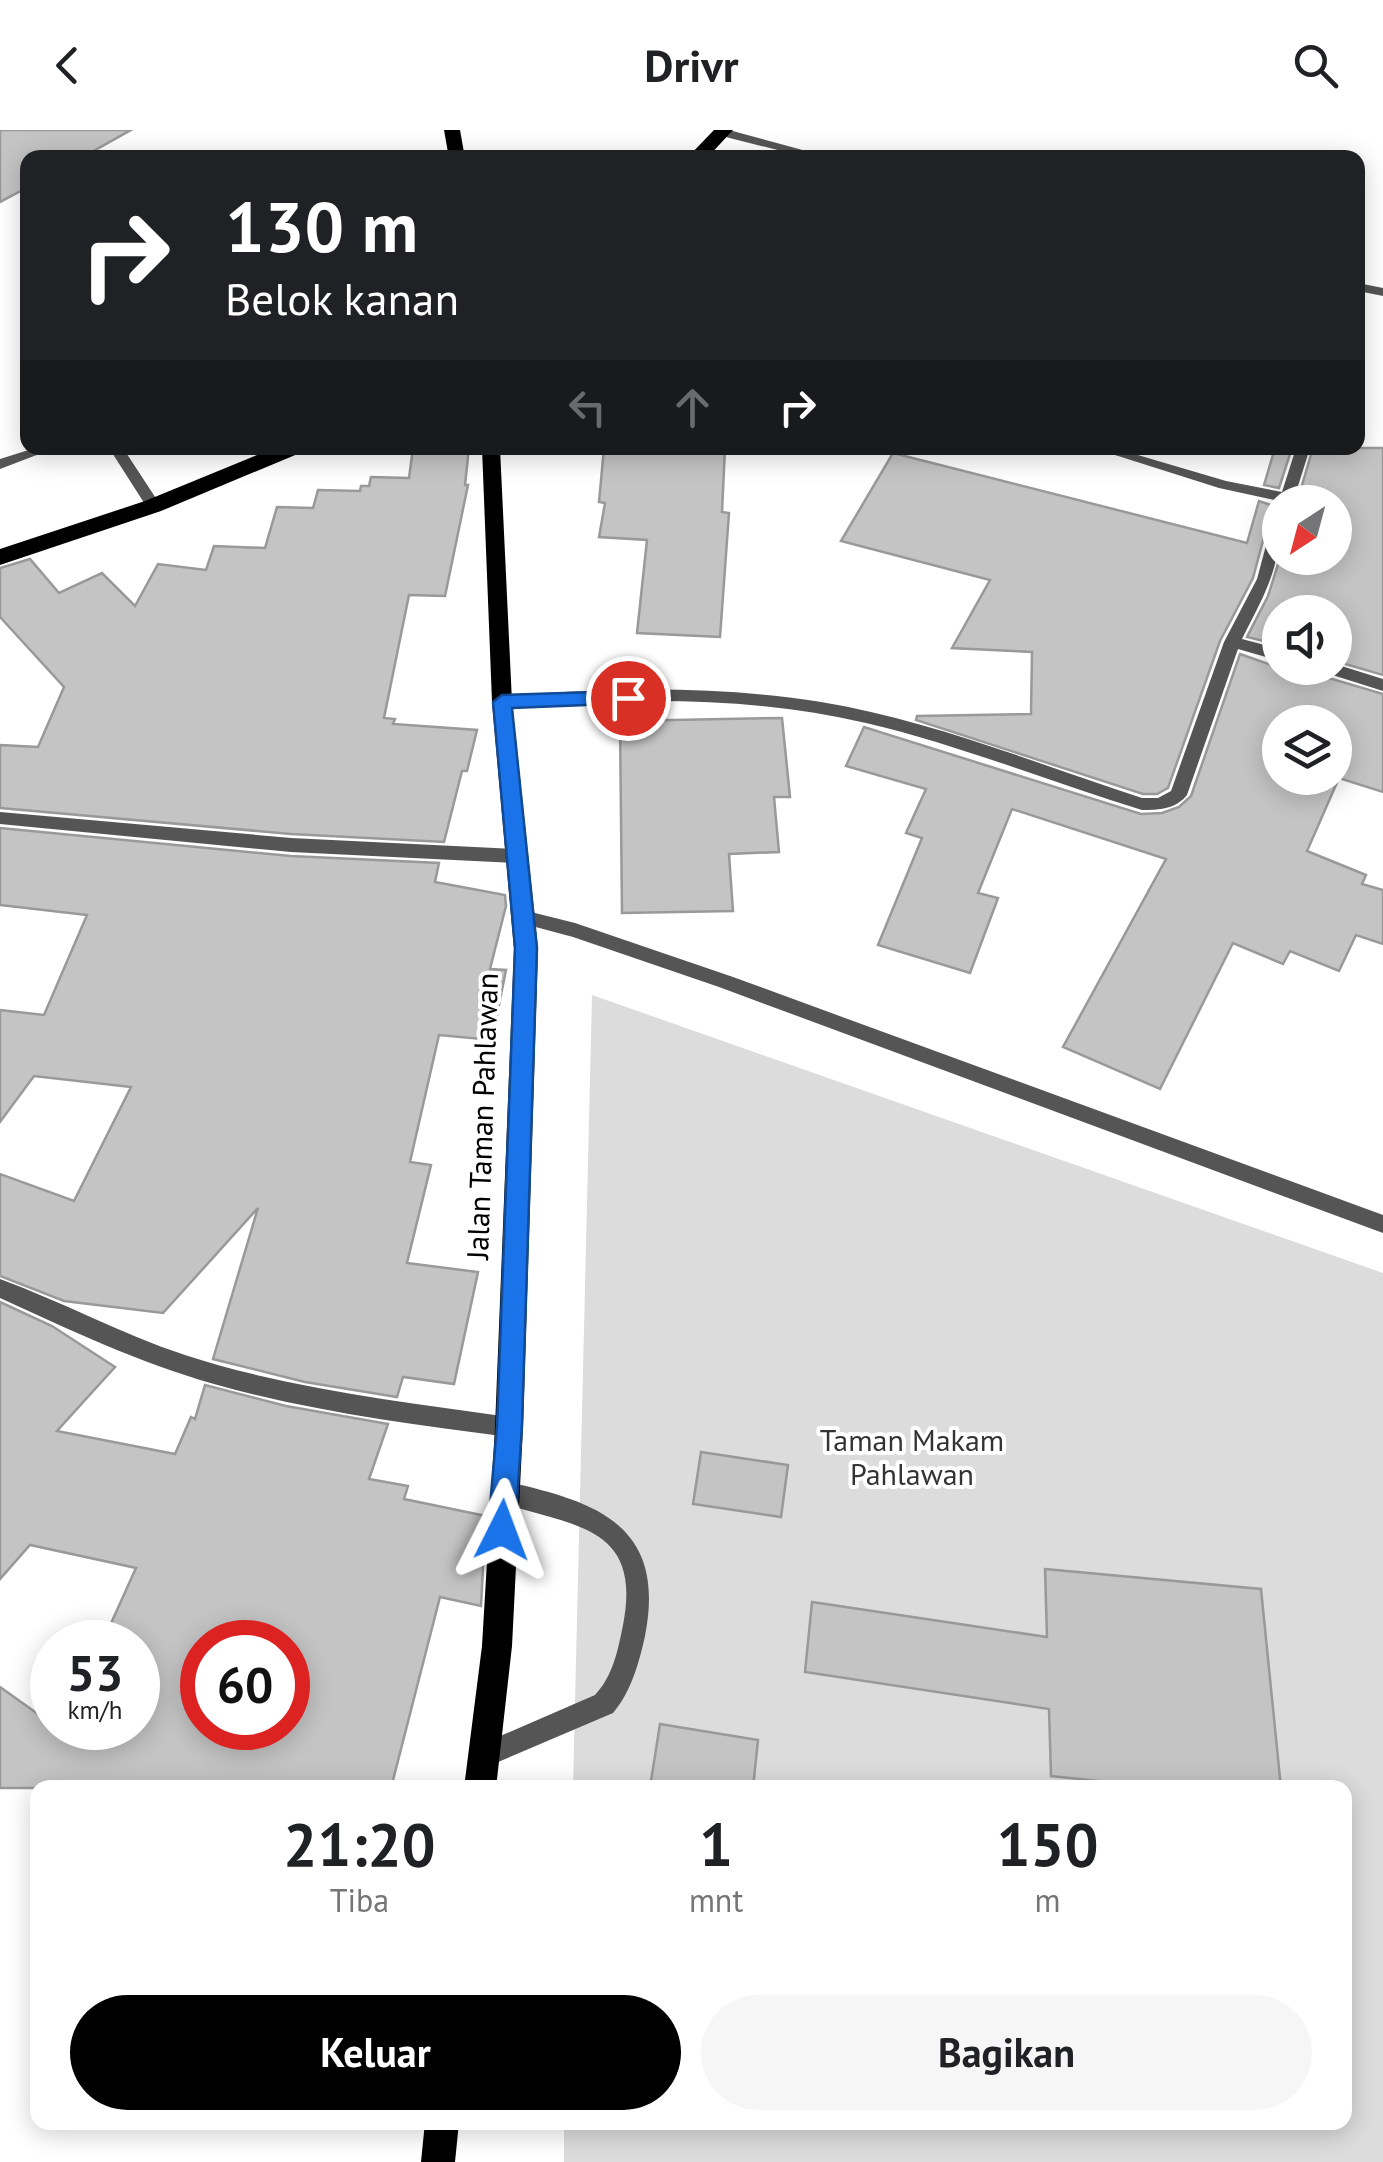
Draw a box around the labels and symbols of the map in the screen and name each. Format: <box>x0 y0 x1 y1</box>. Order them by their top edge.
north arrow <box>1262 485 1352 575</box>
pin <box>586 656 671 741</box>
street label: Jalan Taman Pahlawan <box>457 972 506 1262</box>
park label: Taman Makam Pahlawan <box>820 1420 1004 1493</box>
position arrow <box>450 1478 554 1582</box>
speed limit sign: 60 <box>180 1620 310 1750</box>

